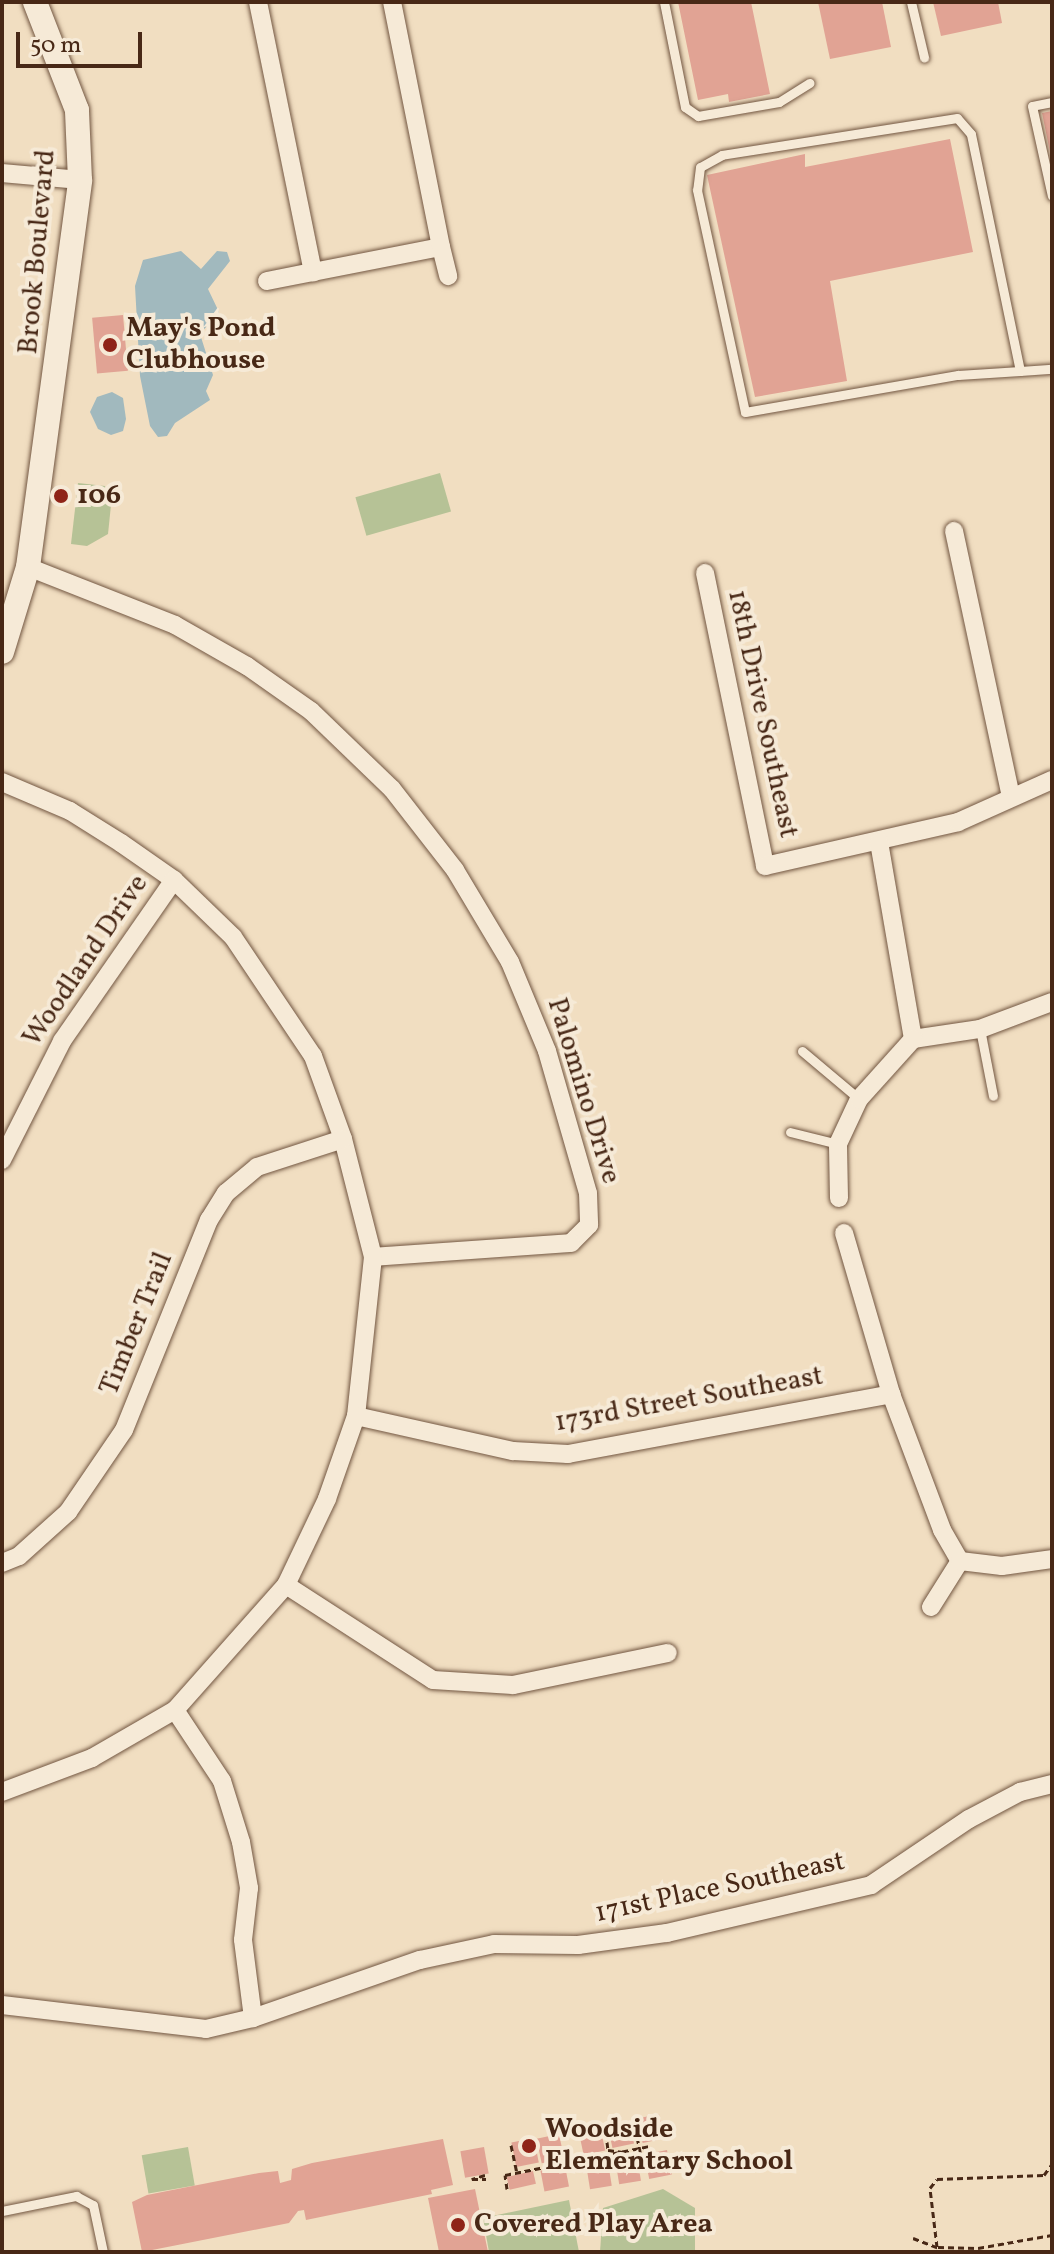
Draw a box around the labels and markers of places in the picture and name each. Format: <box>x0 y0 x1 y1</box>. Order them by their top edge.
place label: May's Pond Clubhouse <box>126 312 275 378</box>
marker: May's Pond Clubhouse <box>101 336 119 354</box>
place label: 106 <box>77 479 121 513</box>
marker: 106 <box>52 487 70 505</box>
place label: Woodside Elementary School <box>545 2113 794 2179</box>
marker: Woodside Elementary School <box>520 2137 538 2155</box>
place label: Covered Play Area <box>474 2208 713 2242</box>
marker: Covered Play Area <box>449 2216 467 2234</box>

